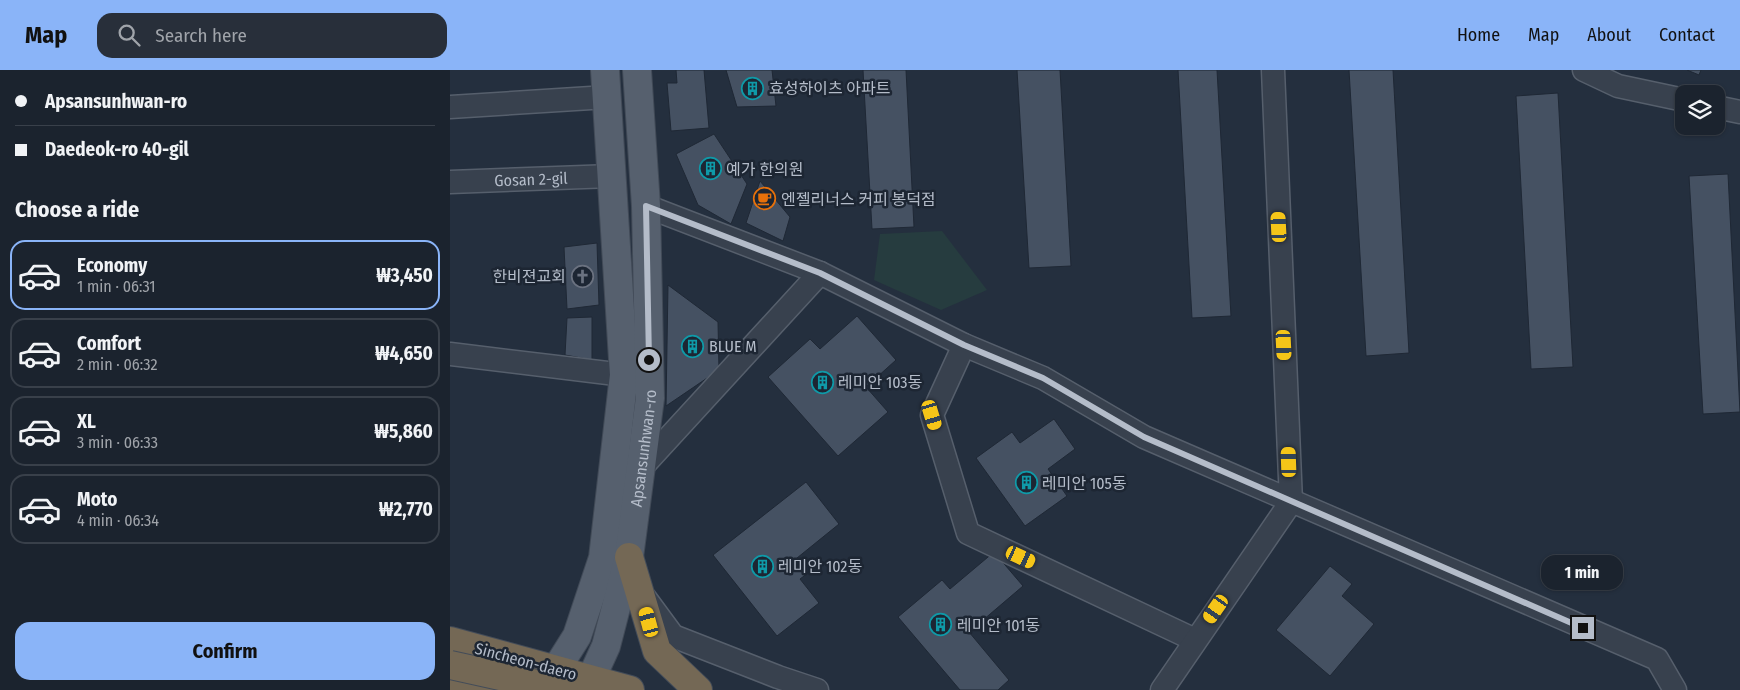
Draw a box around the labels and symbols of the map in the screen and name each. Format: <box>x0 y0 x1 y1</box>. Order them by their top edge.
building icon: 효성하이츠 아파트 <box>741 76 765 100</box>
place label: 효성하이츠 아파트 <box>769 79 891 98</box>
building icon: 예가 한의원 <box>698 157 722 181</box>
place label: 예가 한의원 <box>726 160 803 179</box>
street label: Gosan 2-gil <box>494 169 568 190</box>
cafe icon: 엔젤리너스 커피 봉덕점 <box>753 187 777 211</box>
place label: 엔젤리너스 커피 봉덕점 <box>781 190 936 209</box>
car <box>1270 212 1287 242</box>
church icon: 한비젼교회 <box>570 264 594 288</box>
place label: 한비젼교회 <box>492 267 566 286</box>
car <box>1275 330 1292 360</box>
building icon: BLUE M <box>681 334 705 358</box>
place label: BLUE M <box>709 337 757 356</box>
route start <box>638 349 660 371</box>
building icon: 레미안 103동 <box>810 370 834 394</box>
place label: 레미안 103동 <box>838 373 923 392</box>
street label: Apsansunhwan-ro <box>627 389 660 508</box>
car <box>920 398 943 432</box>
car <box>1280 447 1297 477</box>
building icon: 레미안 105동 <box>1014 471 1038 495</box>
place label: 레미안 105동 <box>1042 474 1127 493</box>
car <box>1004 544 1037 570</box>
building icon: 레미안 102동 <box>750 554 774 578</box>
callout: 1 min <box>1542 556 1624 590</box>
place label: 레미안 102동 <box>778 557 862 576</box>
car <box>1201 592 1230 626</box>
car <box>637 606 660 638</box>
building icon: 레미안 101동 <box>929 613 953 637</box>
place label: 레미안 101동 <box>957 616 1040 635</box>
route end <box>1572 617 1594 639</box>
street label: Sincheon-daero <box>473 639 579 684</box>

